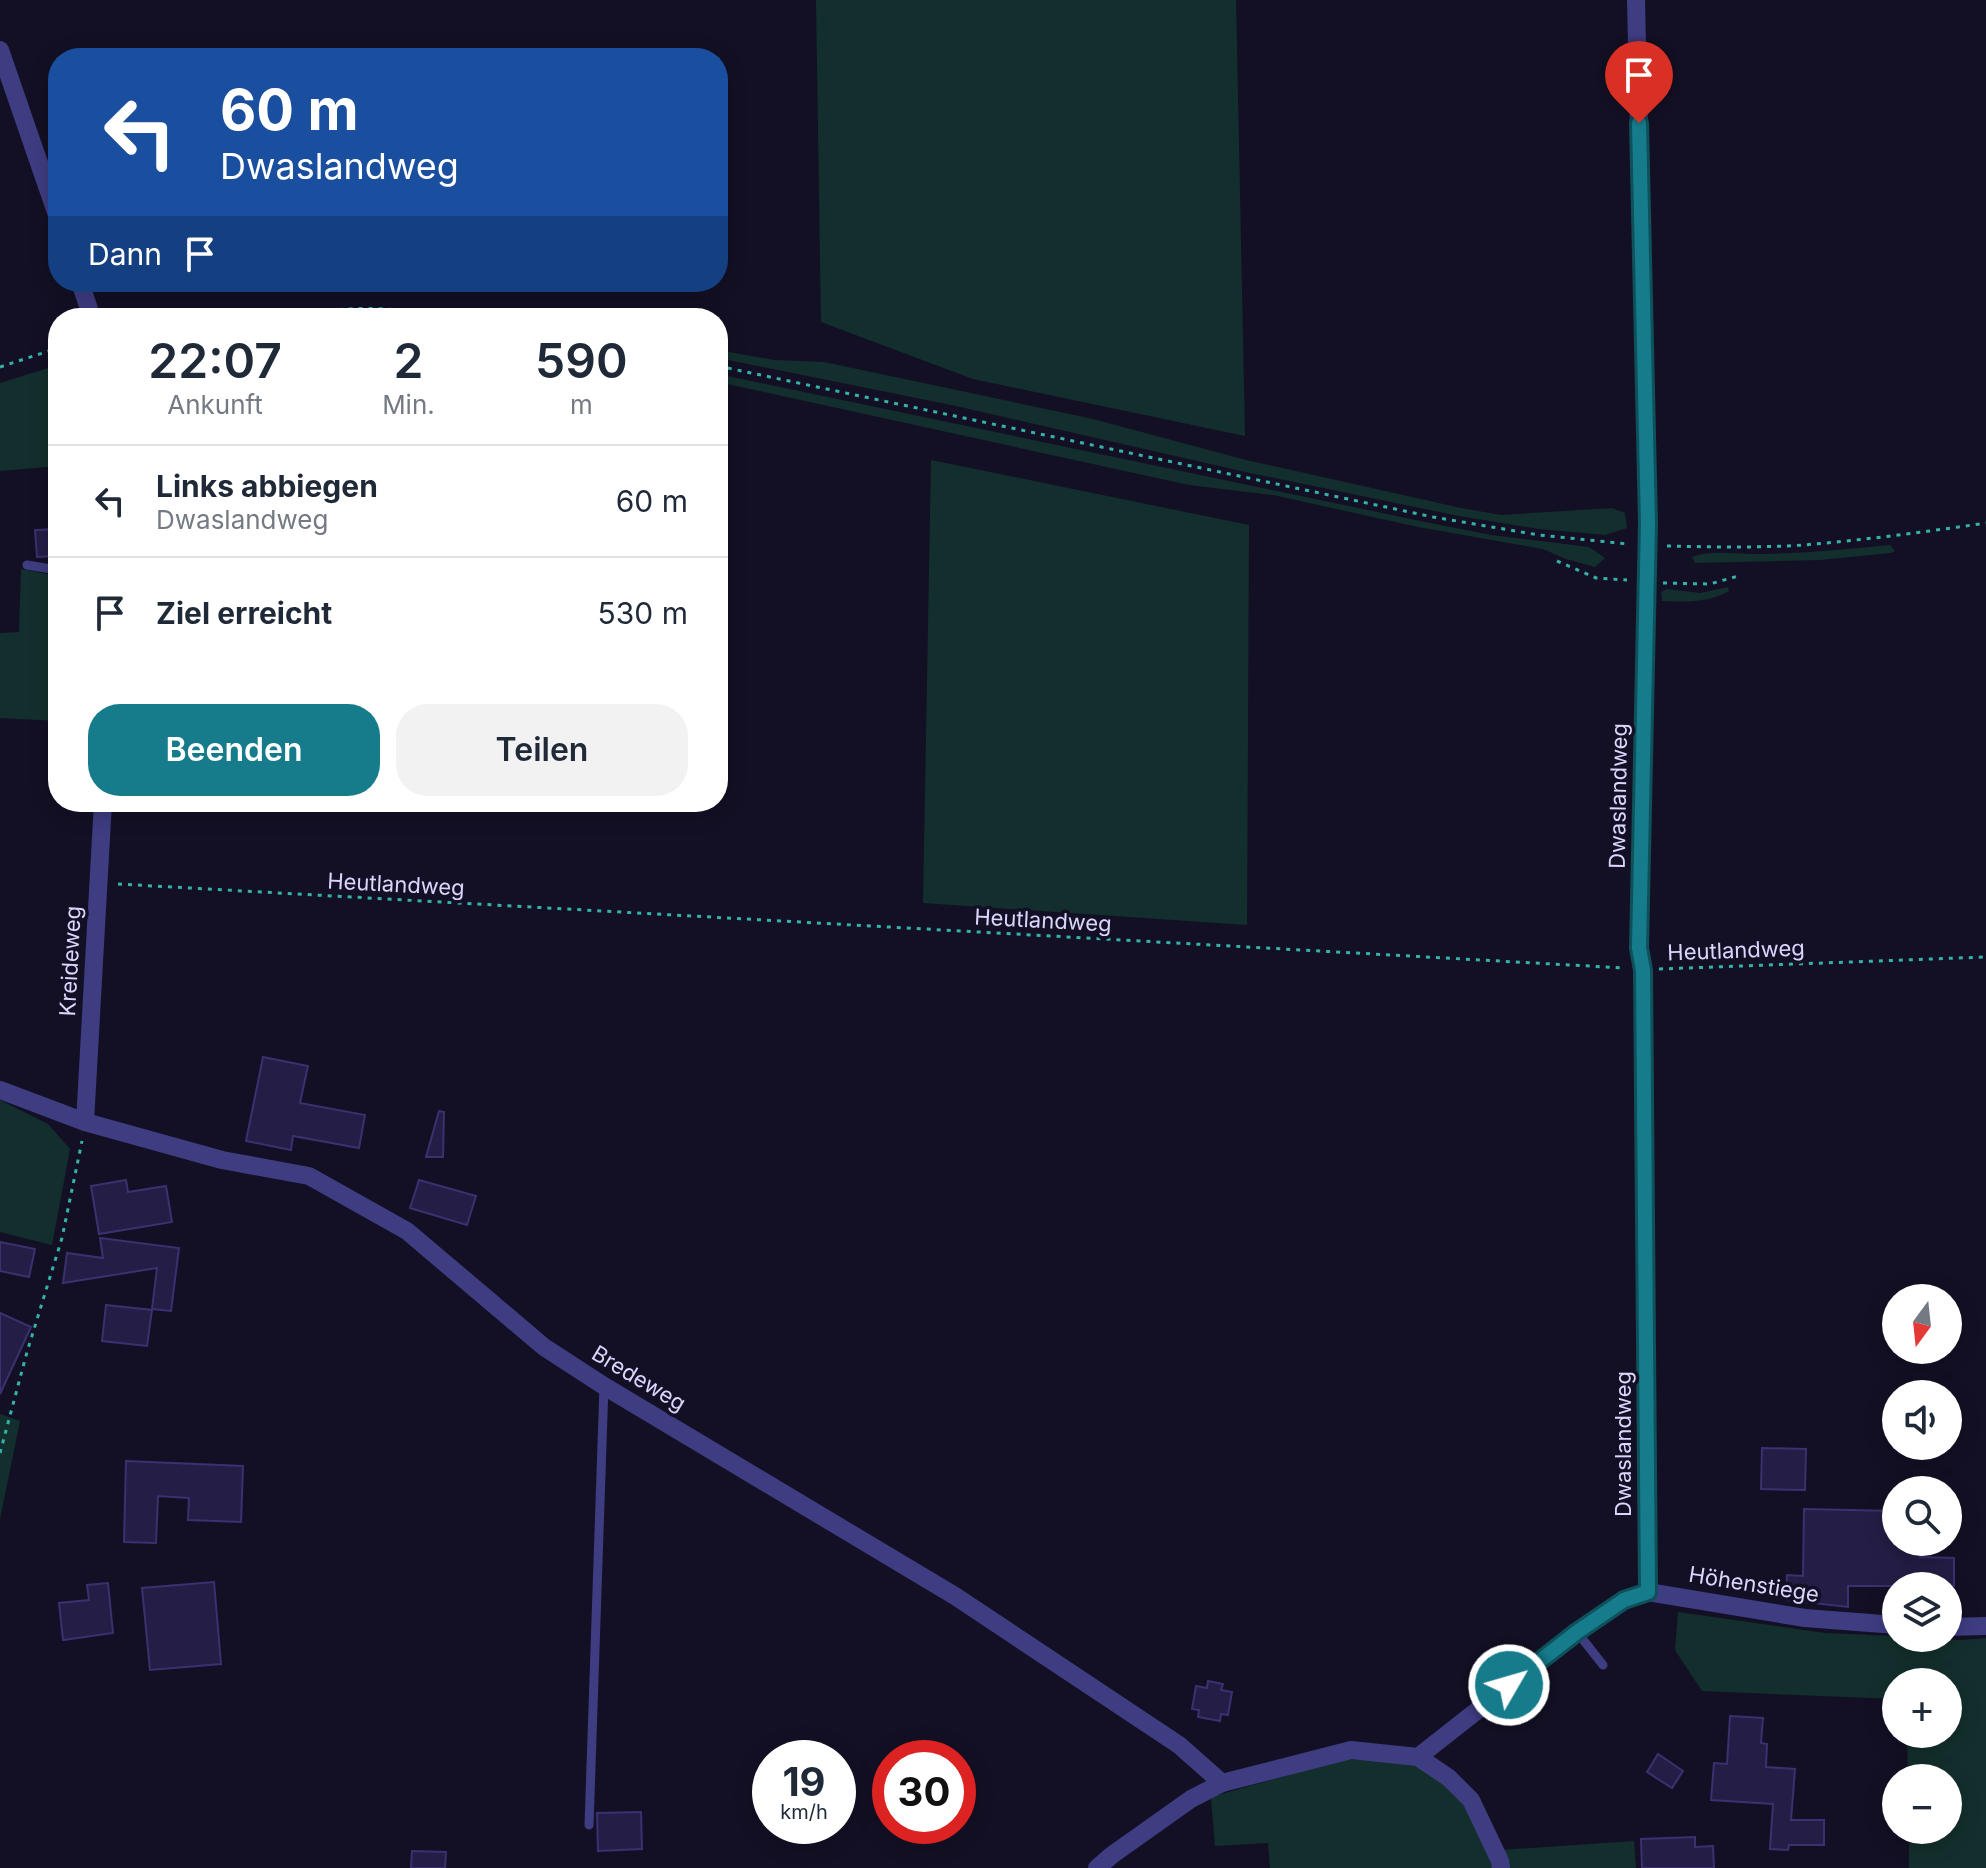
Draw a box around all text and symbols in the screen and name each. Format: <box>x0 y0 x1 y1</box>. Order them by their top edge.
pin <box>1605 41 1673 123</box>
icon: arrive <box>1617 53 1661 97</box>
text: 60 m <box>220 76 359 144</box>
icon: left <box>88 80 192 184</box>
text: Dwaslandweg <box>220 144 459 188</box>
icon: arrive <box>178 232 222 276</box>
text: Dann <box>88 236 162 272</box>
text: 22:07 <box>148 331 282 390</box>
text: 2 <box>393 331 423 390</box>
text: 590 <box>535 331 628 390</box>
text: Ankunft <box>167 389 263 420</box>
text: Min. <box>382 389 435 420</box>
text: m <box>570 389 593 420</box>
text: Links abbiegen <box>156 468 378 504</box>
icon: left <box>88 479 132 523</box>
text: 60 m <box>616 483 688 519</box>
text: Dwaslandweg <box>156 504 328 535</box>
icon: arrive <box>88 591 132 635</box>
text: Ziel erreicht <box>156 595 332 631</box>
text: 530 m <box>598 595 688 631</box>
button: Beenden <box>88 704 380 796</box>
button: Teilen <box>396 704 688 796</box>
street label: Dwaslandweg <box>1604 723 1632 869</box>
street label: Heutlandweg <box>327 867 465 901</box>
street label: Heutlandweg <box>974 903 1112 937</box>
street label: Kreideweg <box>54 905 86 1017</box>
street label: Heutlandweg <box>1667 935 1805 965</box>
north arrow <box>1882 1284 1962 1364</box>
map controls <box>1882 1284 1962 1844</box>
street label: Bredeweg <box>587 1340 691 1416</box>
street label: Dwaslandweg <box>1610 1371 1636 1517</box>
button: sound <box>1882 1380 1962 1460</box>
button: search <box>1882 1476 1962 1556</box>
street label: Höhenstiege <box>1687 1561 1821 1607</box>
button: layers <box>1882 1572 1962 1652</box>
position arrow <box>1467 1643 1551 1727</box>
button: + <box>1882 1668 1962 1748</box>
speed limit sign: 30 <box>872 1740 976 1844</box>
text: 19 <box>782 1757 826 1806</box>
button: − <box>1882 1764 1962 1844</box>
text: km/h <box>780 1800 828 1824</box>

